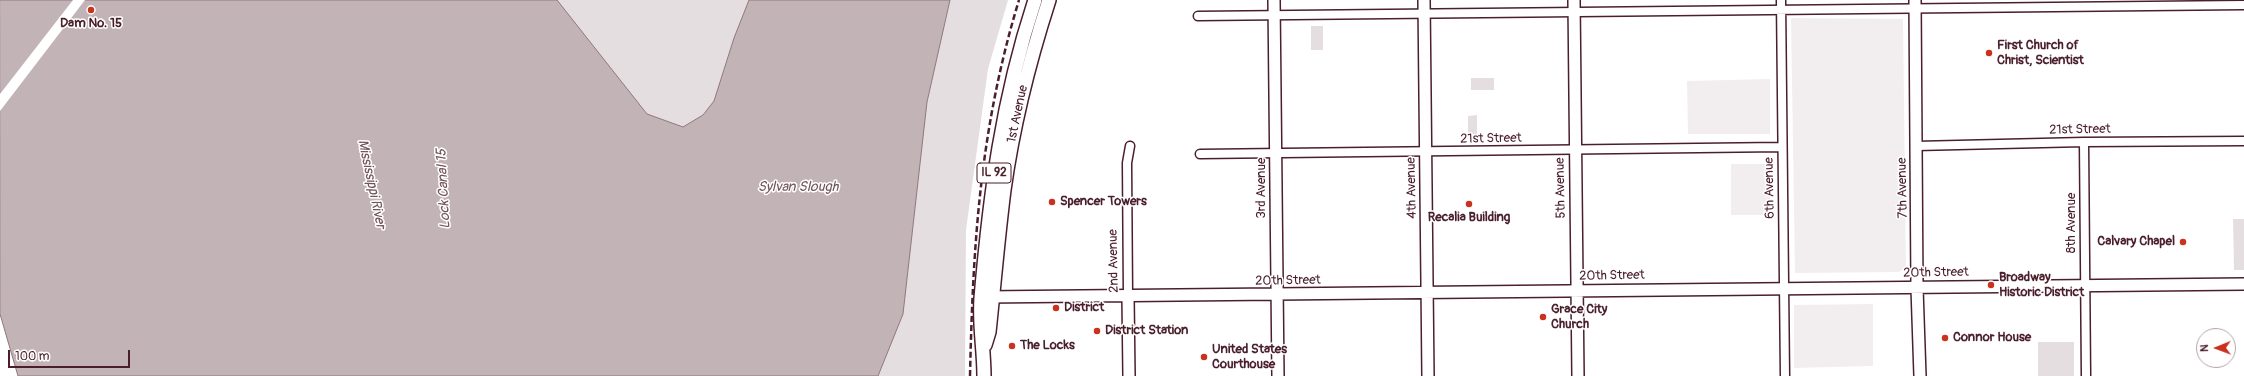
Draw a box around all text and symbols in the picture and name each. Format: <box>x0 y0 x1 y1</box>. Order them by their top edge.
marker: Dam No. 15 <box>86 5 96 15</box>
place label: Dam No. 15 <box>60 16 122 32</box>
place label: First Church of Christ, Scientist <box>1997 38 2084 69</box>
marker: First Church of Christ, Scientist <box>1984 48 1994 58</box>
street label: 1st Avenue <box>1004 84 1032 144</box>
street label: 21st Street <box>2049 122 2111 138</box>
street label: 21st Street <box>1460 131 1522 147</box>
water label: Mississippi River <box>353 138 389 230</box>
water label: Lock Canal 15 <box>434 149 454 229</box>
street label: 4th Avenue <box>1404 157 1420 219</box>
street label: 5th Avenue <box>1553 157 1569 219</box>
street label: 6th Avenue <box>1762 157 1778 219</box>
street label: 7th Avenue <box>1895 157 1911 219</box>
street label: 3rd Avenue <box>1254 158 1270 218</box>
road number: IL 92 <box>977 163 1011 183</box>
water label: Sylvan Slough <box>758 179 838 195</box>
street label: 8th Avenue <box>2064 193 2080 253</box>
place label: Spencer Towers <box>1060 194 1147 210</box>
marker: Spencer Towers <box>1047 197 1057 207</box>
marker: Recalia Building <box>1464 199 1474 209</box>
place label: Recalia Building <box>1428 210 1510 226</box>
street label: 2nd Avenue <box>1106 229 1122 293</box>
place label: Calvary Chapel <box>2097 234 2175 250</box>
marker: Calvary Chapel <box>2178 237 2188 247</box>
street label: 20th Street <box>1903 265 1969 281</box>
street label: 20th Street <box>1579 268 1645 284</box>
place label: Broadway Historic District <box>1999 270 2084 301</box>
street label: 20th Street <box>1255 273 1321 289</box>
marker: Broadway Historic District <box>1986 280 1996 290</box>
place label: District <box>1064 300 1104 316</box>
place label: Grace City Church <box>1551 302 1607 333</box>
marker: District <box>1051 303 1061 313</box>
marker: Grace City Church <box>1538 312 1548 322</box>
place label: District Station <box>1105 323 1188 339</box>
marker: District Station <box>1092 326 1102 336</box>
north arrow <box>2196 328 2236 368</box>
place label: Connor House <box>1953 330 2031 346</box>
marker: Connor House <box>1940 333 1950 343</box>
place label: The Locks <box>1020 338 1075 354</box>
marker: The Locks <box>1007 341 1017 351</box>
scale bar <box>10 342 132 368</box>
place label: United States Courthouse <box>1212 342 1287 373</box>
text: N <box>2198 344 2211 352</box>
text: 100 m <box>15 349 49 364</box>
marker: United States Courthouse <box>1199 352 1209 362</box>

